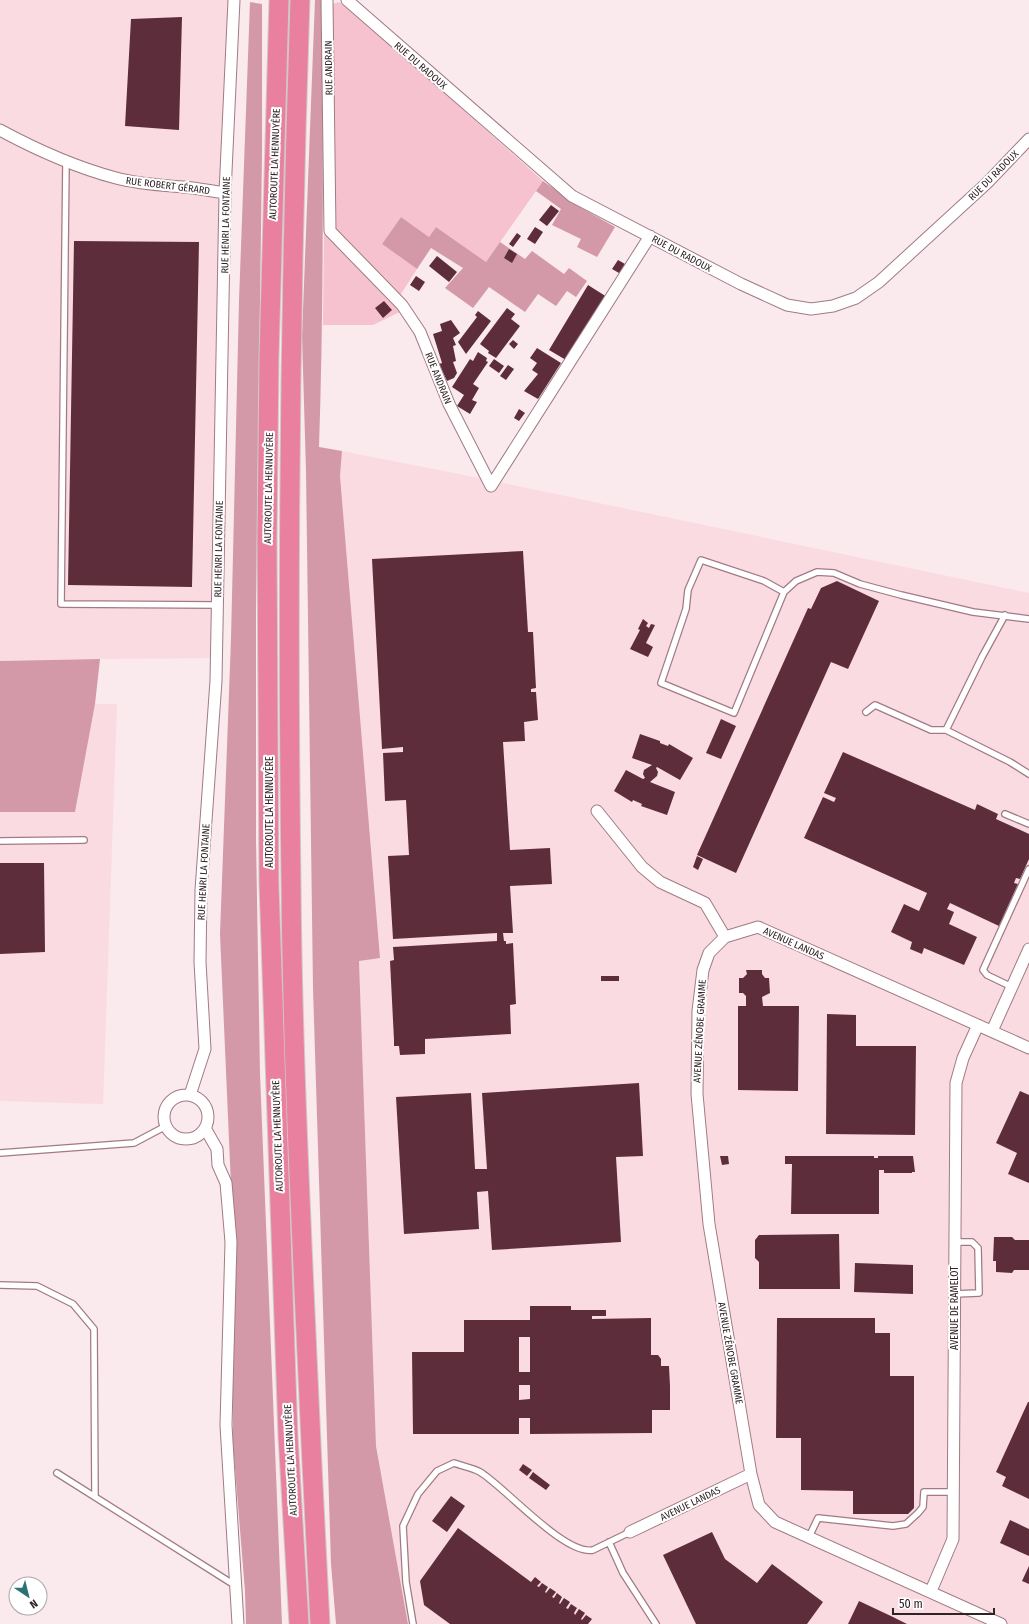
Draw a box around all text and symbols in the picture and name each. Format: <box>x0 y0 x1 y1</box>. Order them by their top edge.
street label: RUE ANDRAIN <box>323 40 335 96</box>
street label: RUE DU RADOUX <box>392 40 449 92</box>
street label: AUTOROUTE LA HENNUYÈRE <box>265 108 283 220</box>
street label: RUE DU RADOUX <box>966 148 1021 203</box>
street label: RUE ROBERT GÉRARD <box>125 173 211 197</box>
street label: RUE HENRI LA FONTAINE <box>219 176 233 274</box>
street label: RUE DU RADOUX <box>650 233 714 275</box>
street label: RUE ANDRAIN <box>422 351 454 406</box>
street label: AUTOROUTE LA HENNUYÈRE <box>260 432 276 544</box>
street label: RUE HENRI LA FONTAINE <box>212 500 226 598</box>
street label: AUTOROUTE LA HENNUYÈRE <box>262 756 276 868</box>
street label: RUE HENRI LA FONTAINE <box>195 823 213 921</box>
street label: AVENUE LANDAS <box>761 925 826 963</box>
street label: AVENUE ZÉNOBE GRAMME <box>689 979 709 1083</box>
street label: AUTOROUTE LA HENNUYÈRE <box>268 1080 286 1192</box>
street label: AVENUE DE RAMELOT <box>949 1266 961 1350</box>
street label: AVENUE ZÉNOBE GRAMME <box>715 1301 747 1405</box>
street label: AUTOROUTE LA HENNUYÈRE <box>280 1404 300 1516</box>
street label: AVENUE LANDAS <box>658 1484 723 1524</box>
north arrow <box>8 1576 48 1616</box>
scale bar <box>893 1590 994 1616</box>
text: N <box>27 1597 40 1611</box>
text: 50 m <box>899 1597 923 1611</box>

